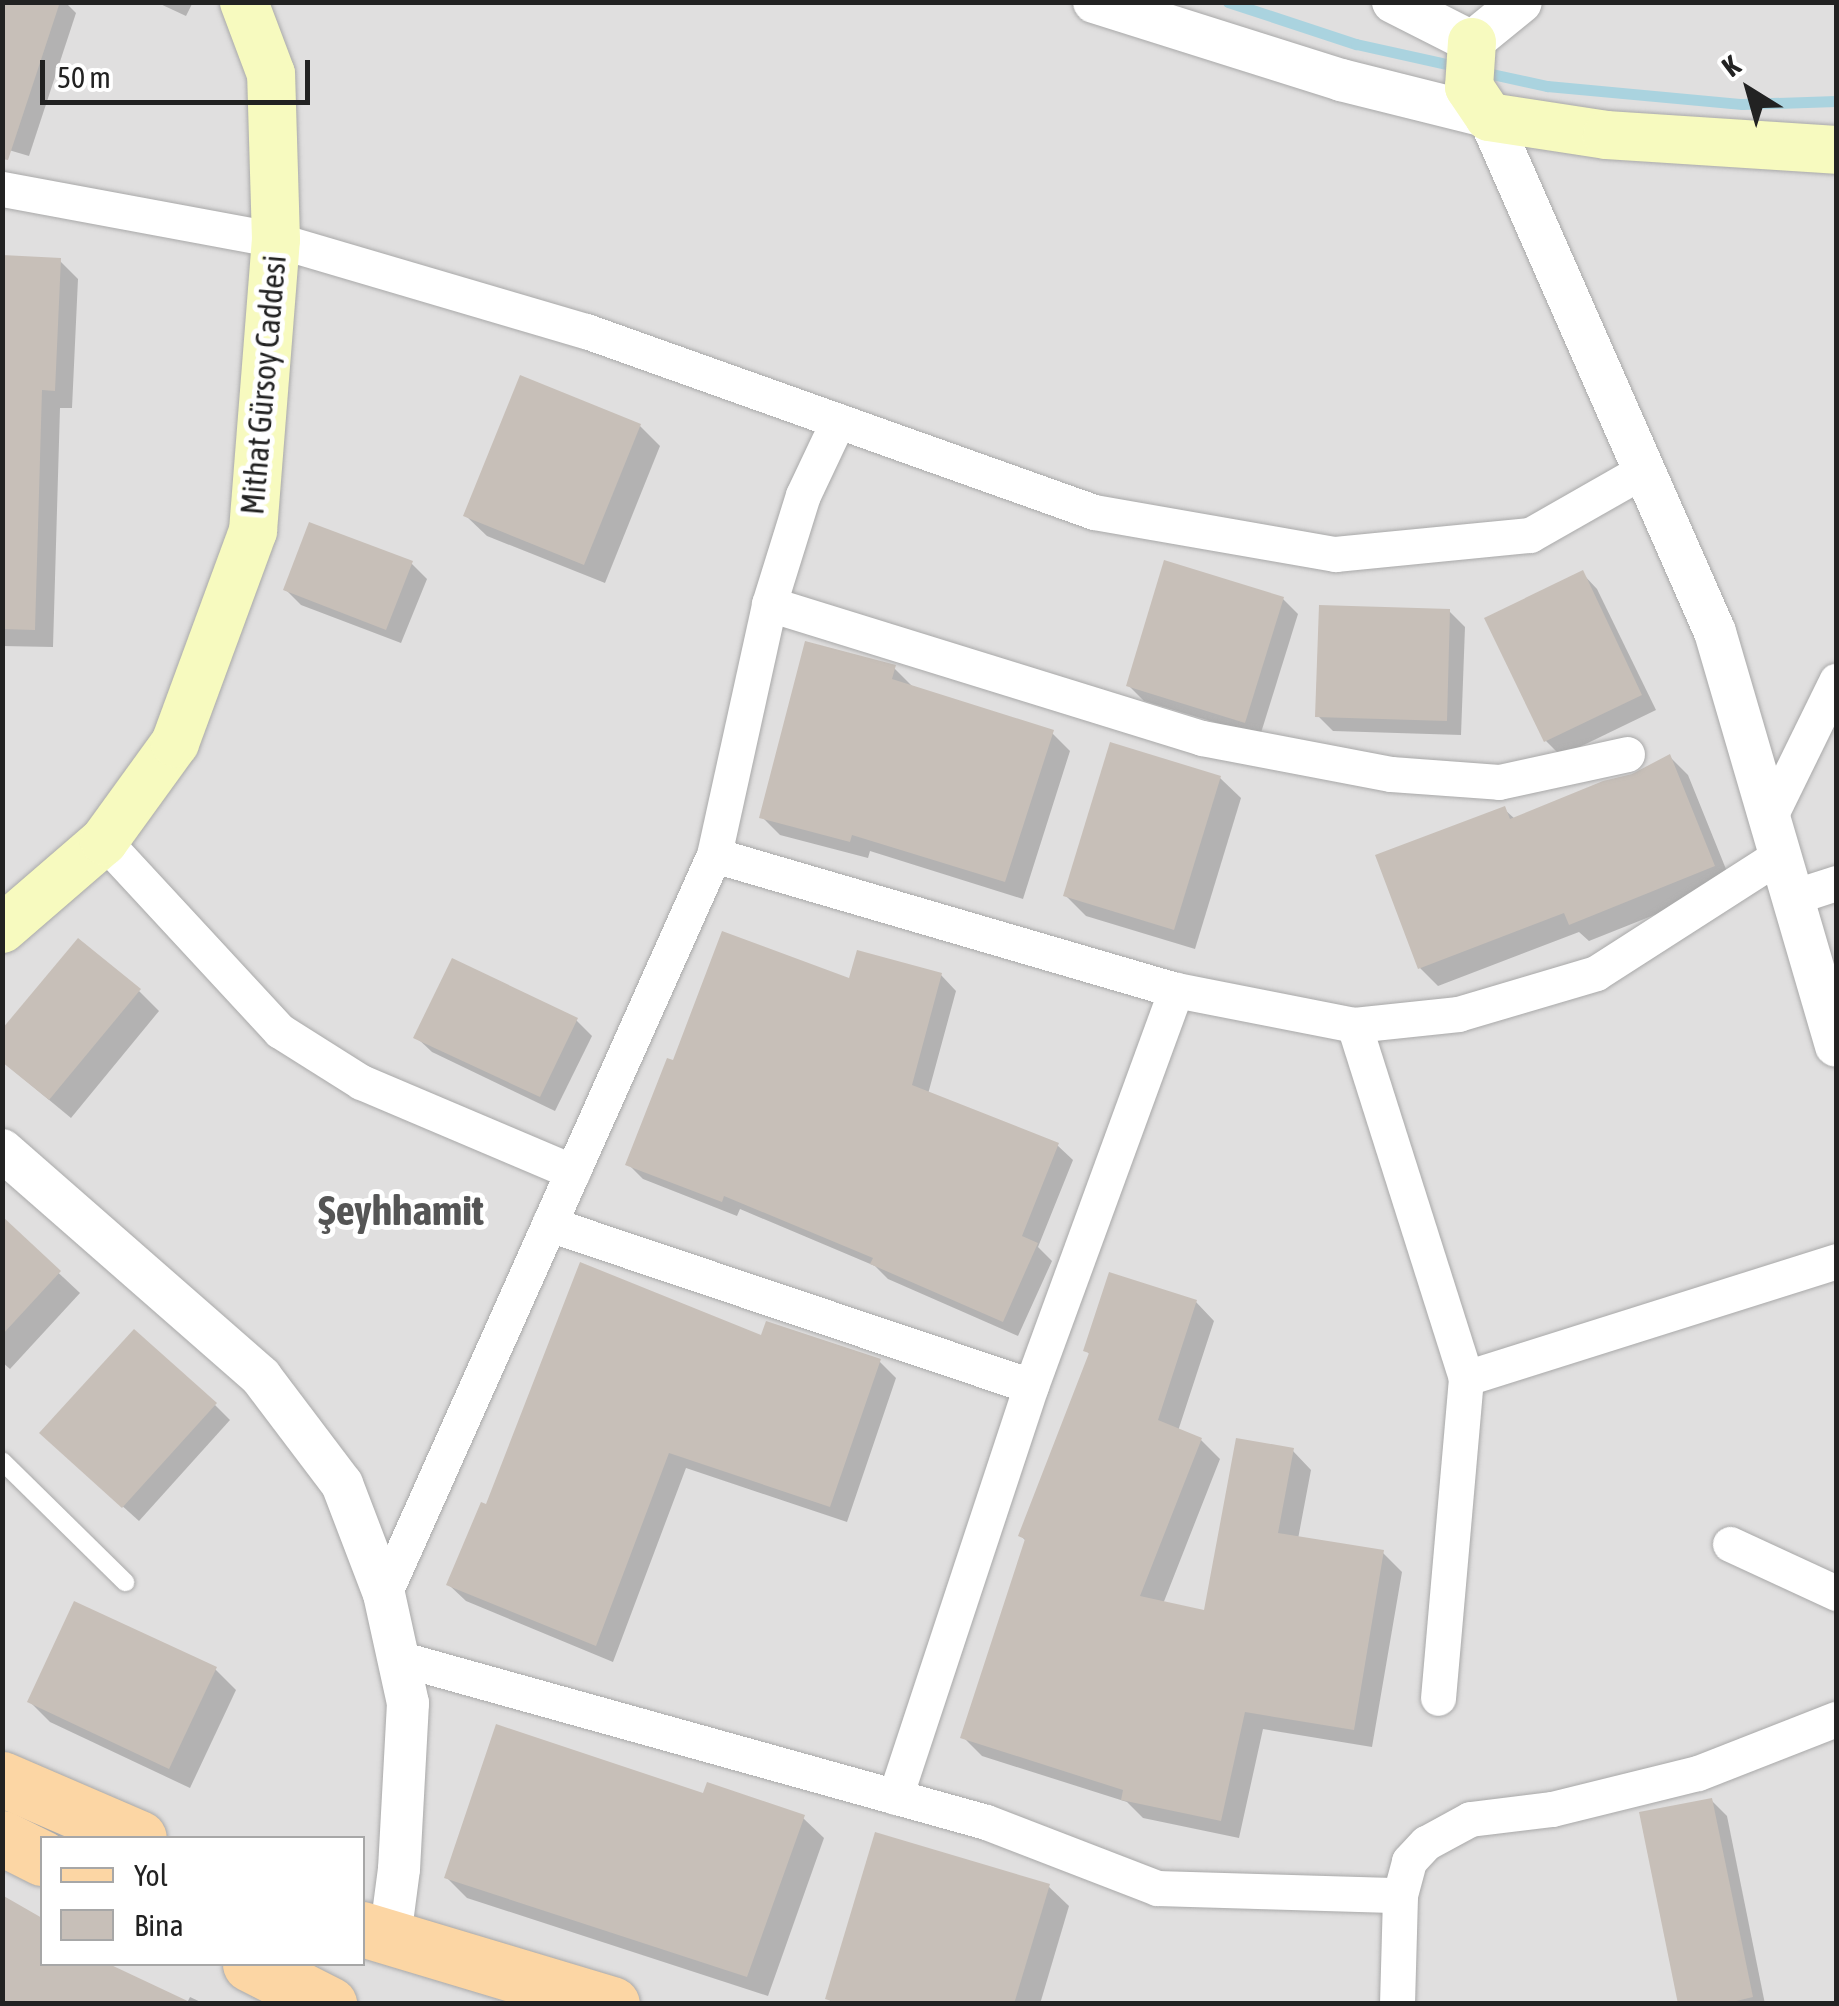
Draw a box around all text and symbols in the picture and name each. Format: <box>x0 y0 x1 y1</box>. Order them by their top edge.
scale bar <box>45 40 315 102</box>
north arrow <box>1699 40 1799 140</box>
text: K <box>1716 49 1746 83</box>
text: 50 m <box>57 60 111 94</box>
street label: Mithat Gürsoy Caddesi <box>234 254 294 516</box>
district label: Şeyhhamit <box>318 1185 484 1235</box>
legend <box>40 1836 365 1966</box>
text: Yol <box>134 1858 168 1892</box>
text: Bina <box>134 1908 184 1942</box>

